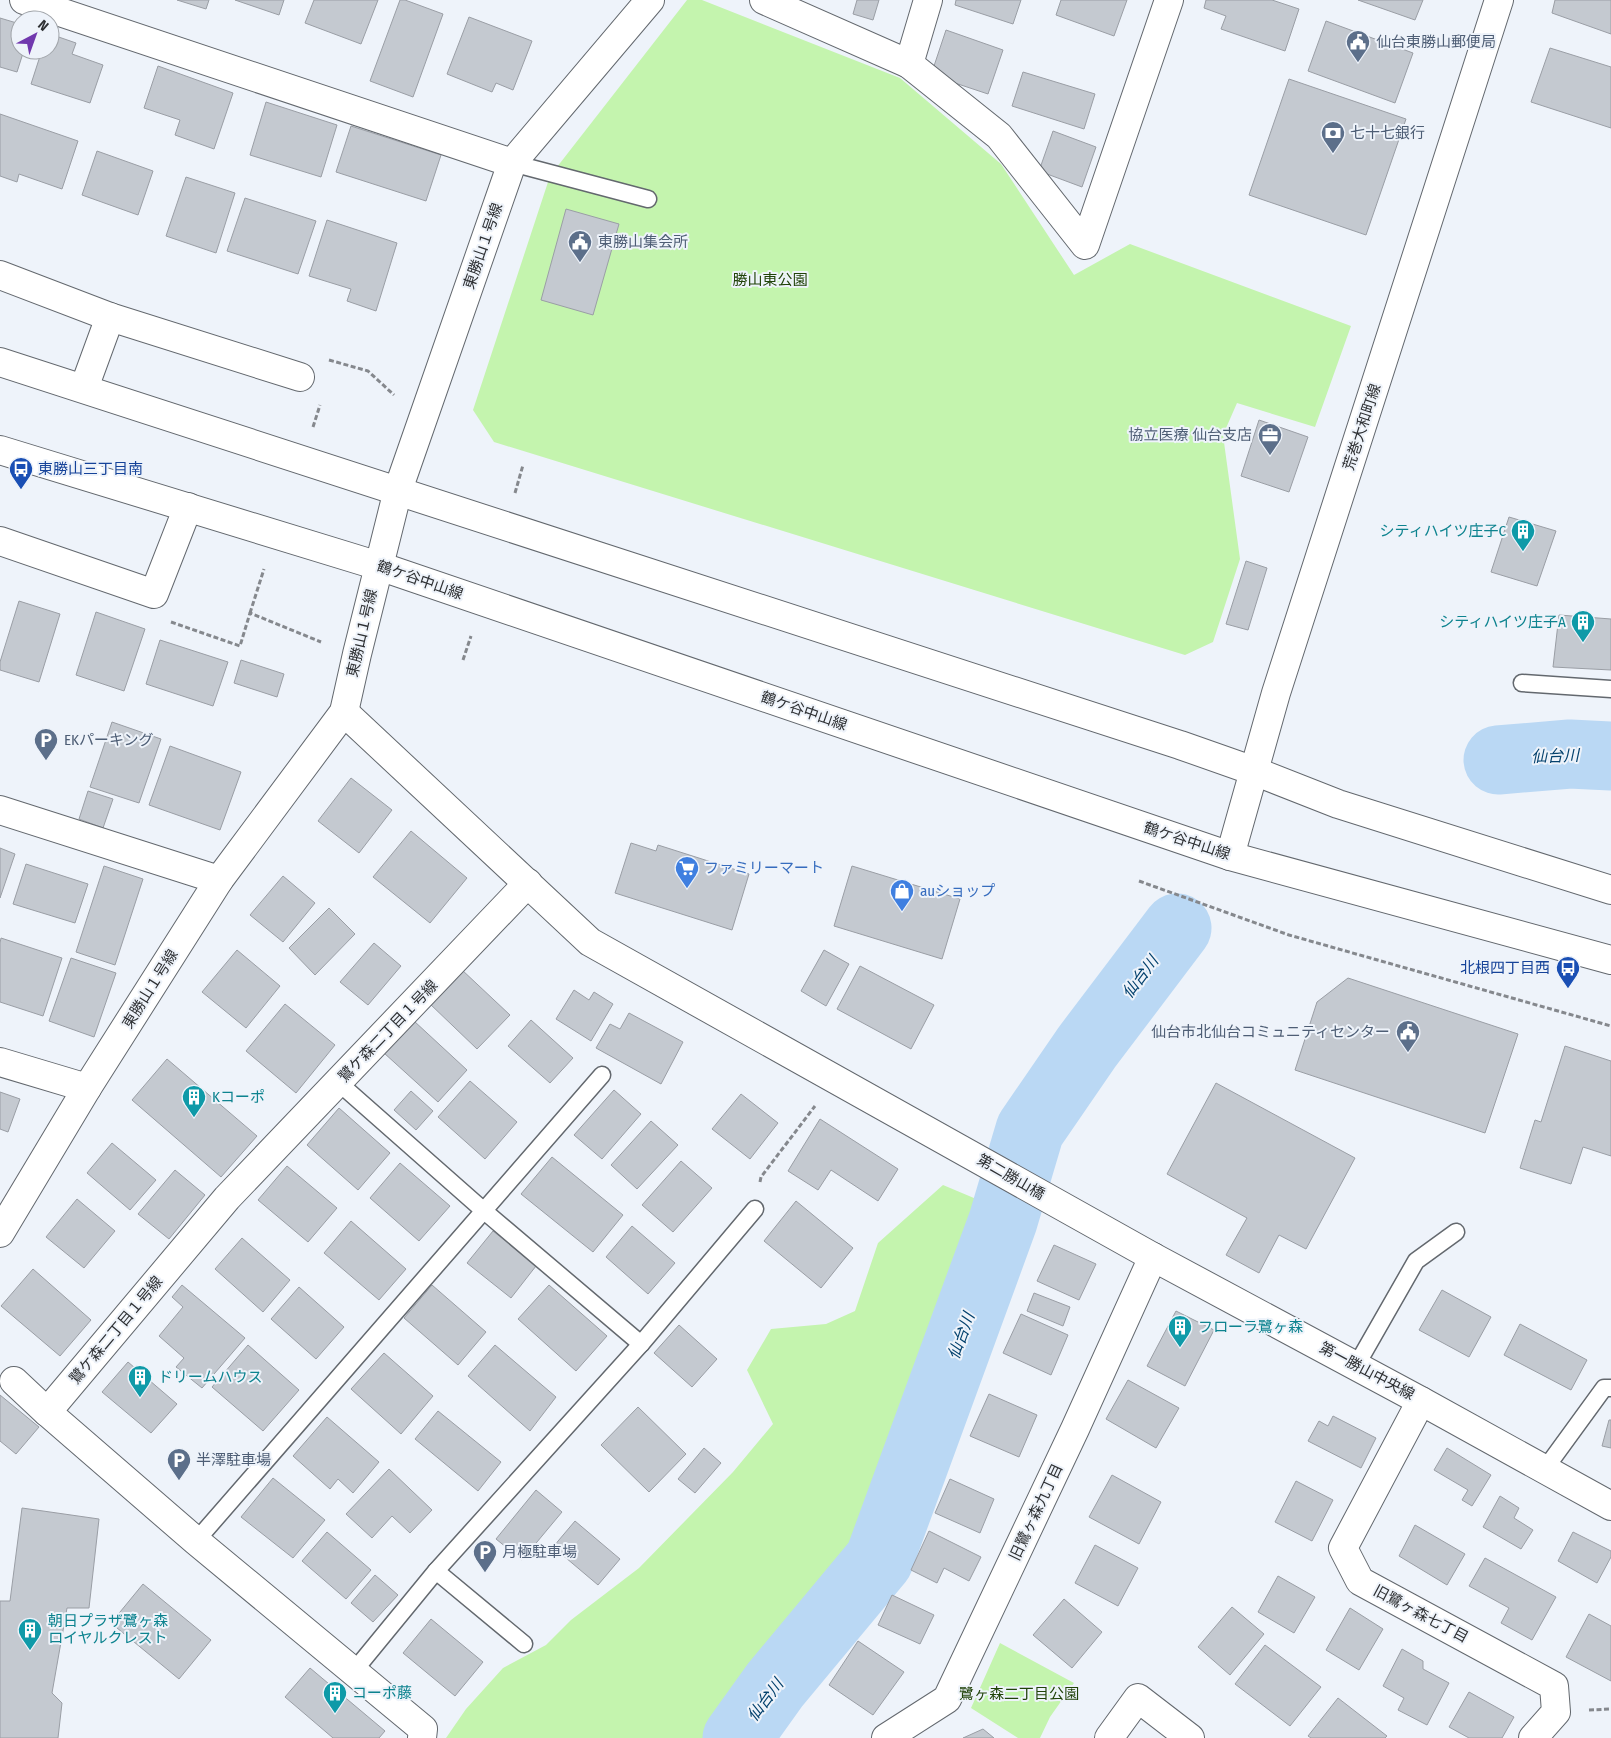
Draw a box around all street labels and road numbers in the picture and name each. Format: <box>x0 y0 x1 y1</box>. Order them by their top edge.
street label: 東勝山１号線 <box>460 201 506 291</box>
street label: 荒巻大和町線 <box>1340 381 1384 473</box>
street label: 鶴ケ谷中山線 <box>375 557 465 603</box>
street label: 東勝山１号線 <box>343 587 381 679</box>
street label: 鶴ケ谷中山線 <box>759 688 849 734</box>
street label: 鶴ケ谷中山線 <box>1141 819 1233 863</box>
street label: 東勝山１号線 <box>119 946 181 1032</box>
street label: 鷺ケ森二丁目１号線 <box>335 976 441 1086</box>
street label: 第二勝山橋 <box>974 1150 1048 1204</box>
street label: 鷺ケ森二丁目１号線 <box>66 1273 166 1387</box>
street label: 第一勝山中央線 <box>1316 1338 1418 1404</box>
street label: 旧鷺ヶ森九丁目 <box>1006 1461 1066 1563</box>
street label: 旧鷺ヶ森七丁目 <box>1370 1581 1472 1647</box>

